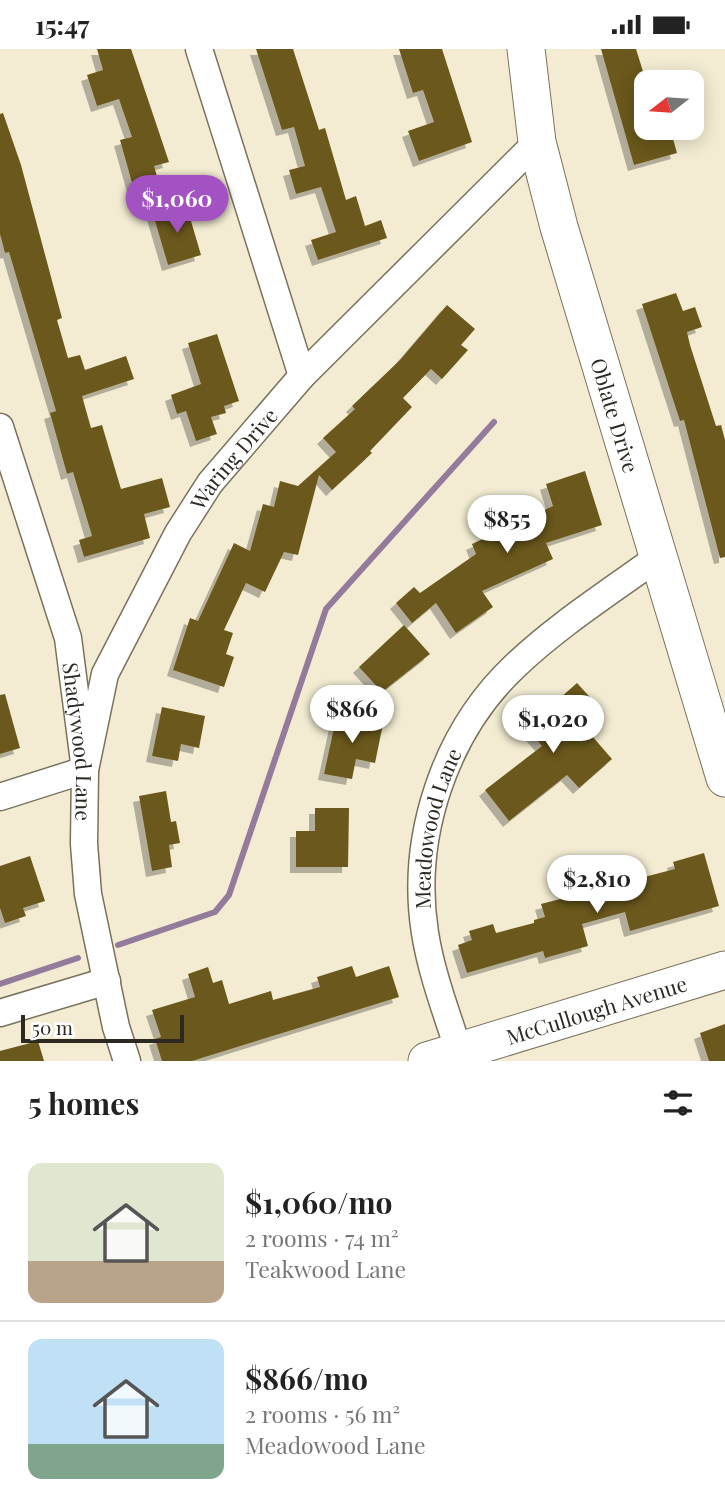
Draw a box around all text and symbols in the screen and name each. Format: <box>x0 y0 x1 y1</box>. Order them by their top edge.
text: 15:47 <box>35 7 89 42</box>
north arrow <box>634 70 704 140</box>
map controls <box>634 70 704 140</box>
pin: $1,060 <box>120 176 234 235</box>
text: $1,060 <box>142 182 212 213</box>
street label: Oblate Drive <box>585 354 646 476</box>
street label: Waring Drive <box>182 401 283 515</box>
pin: $855 <box>466 496 548 555</box>
text: $855 <box>483 502 531 533</box>
street label: Shadywood Lane <box>57 661 99 821</box>
pin: $866 <box>311 685 393 745</box>
text: $866 <box>326 692 378 723</box>
pin: $1,020 <box>496 695 610 755</box>
text: $1,020 <box>518 702 588 733</box>
street label: Meadowood Lane <box>407 743 467 910</box>
pin: $2,810 <box>540 855 654 915</box>
text: $2,810 <box>563 862 631 893</box>
street label: McCullough Avenue <box>502 969 690 1050</box>
scale bar <box>21 1012 184 1044</box>
text: 50 m <box>32 1014 73 1040</box>
text: 5 homes <box>28 1083 139 1123</box>
icon: filters <box>659 1084 697 1122</box>
text: $1,060/mo <box>245 1182 393 1222</box>
icon: home <box>84 1191 168 1275</box>
text: 2 rooms · 74 m² <box>245 1222 399 1253</box>
text: Teakwood Lane <box>245 1253 406 1284</box>
text: $866/mo <box>245 1358 368 1398</box>
icon: home <box>84 1367 168 1451</box>
text: 2 rooms · 56 m² <box>245 1398 400 1429</box>
text: Meadowood Lane <box>245 1429 426 1460</box>

